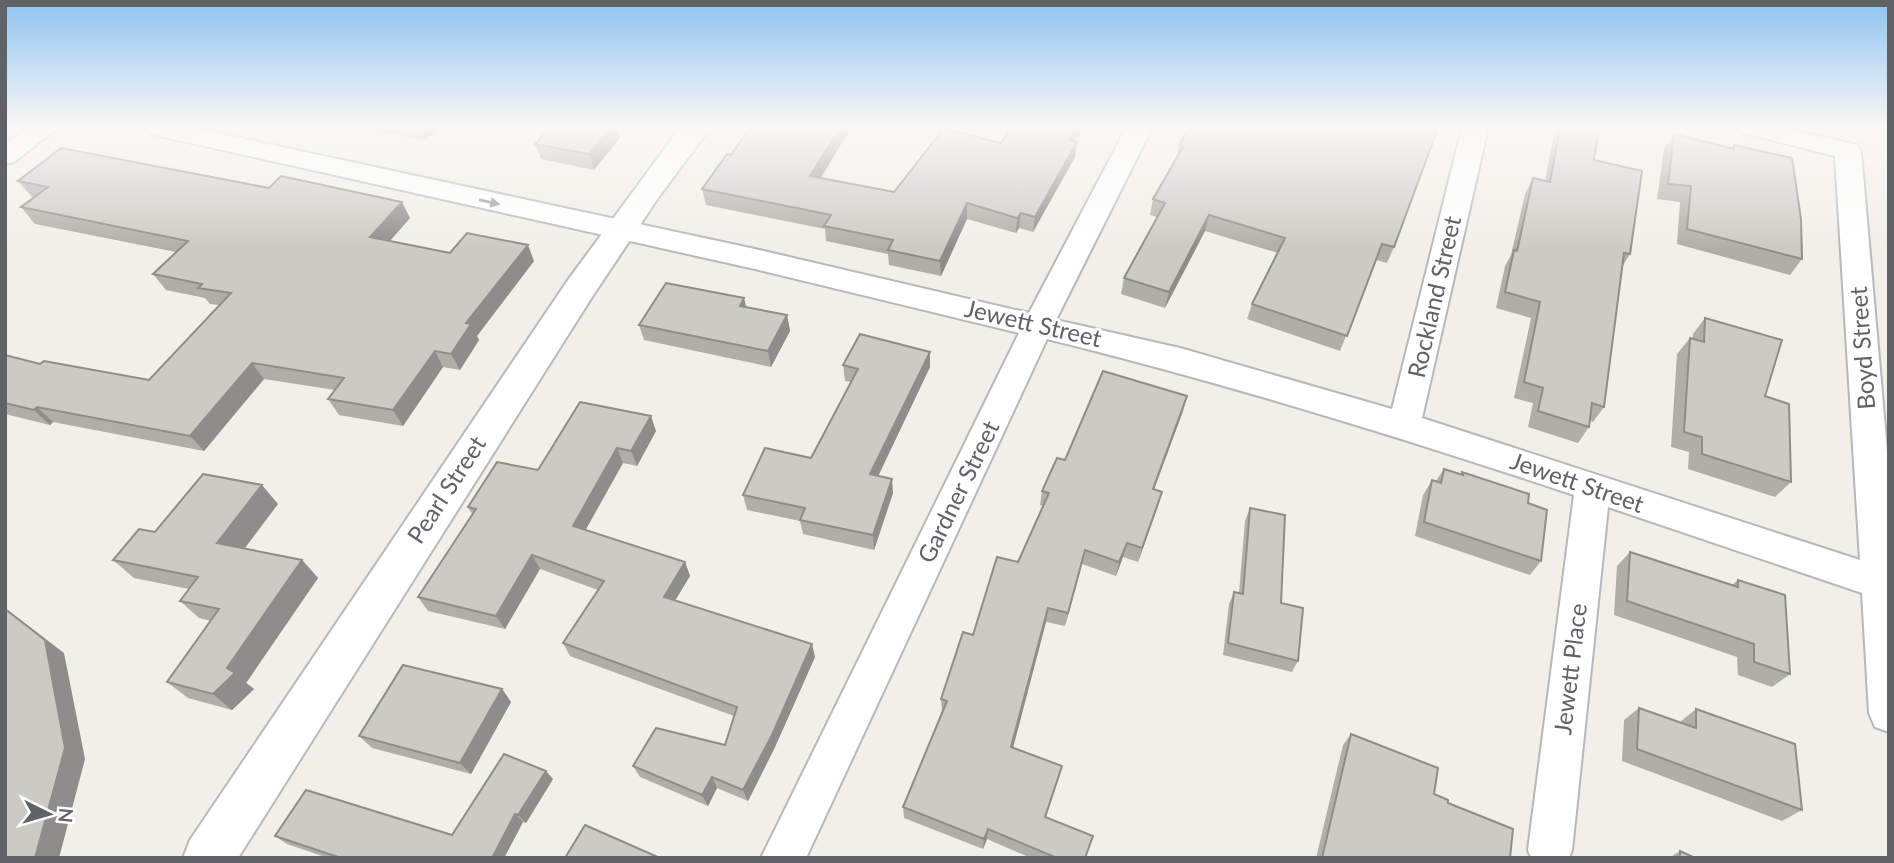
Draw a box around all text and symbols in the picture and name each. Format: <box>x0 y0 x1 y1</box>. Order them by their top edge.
one-way arrow <box>478 197 500 208</box>
street label: Rockland Street <box>1401 212 1466 380</box>
street label: Boyd Street <box>1843 285 1880 411</box>
street label: Jewett Street <box>962 293 1105 352</box>
street label: Gardner Street <box>911 415 1005 567</box>
street label: Pearl Street <box>400 430 491 548</box>
street label: Jewett Street <box>1507 445 1648 518</box>
street label: Jewett Place <box>1547 602 1592 736</box>
north arrow <box>14 779 84 849</box>
text: N <box>54 807 79 824</box>

